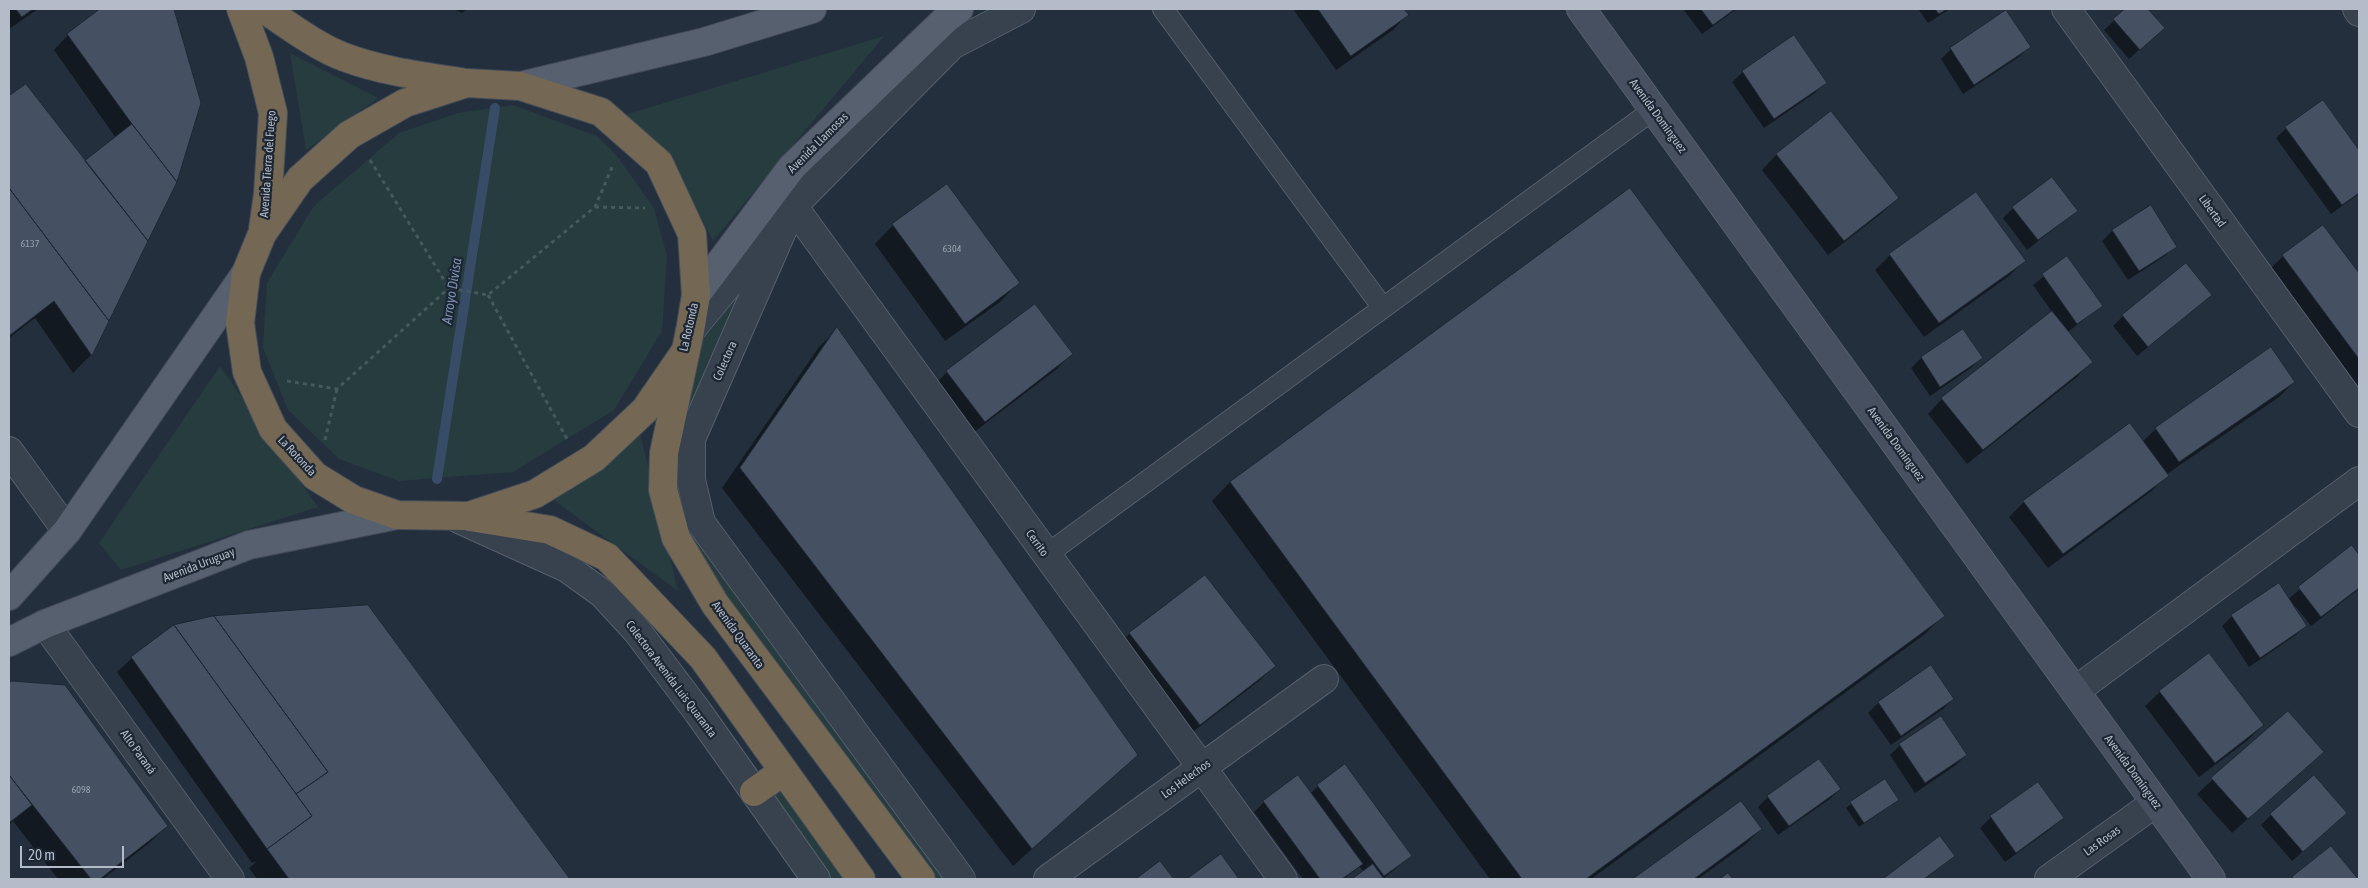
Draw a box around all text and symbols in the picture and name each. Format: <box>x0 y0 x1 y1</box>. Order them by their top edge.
street label: Avenida Domínguez <box>1626 76 1690 156</box>
street label: Avenida Tierra del Fuego <box>257 110 279 218</box>
street label: Avenida Llamosas <box>785 110 851 176</box>
street label: Libertad <box>2195 192 2229 230</box>
house number: 6137 <box>21 238 39 250</box>
house number: 6304 <box>943 243 961 255</box>
water label: Arroyo Divisa <box>438 257 466 325</box>
street label: La Rotonda <box>676 301 702 353</box>
street label: Colectora <box>710 339 740 383</box>
street label: Avenida Domínguez <box>1864 404 1928 484</box>
street label: La Rotonda <box>275 433 319 479</box>
street label: Cerrito <box>1022 527 1052 559</box>
street label: Avenida Uruguay <box>161 545 237 585</box>
street label: Avenida Quaranta <box>709 599 767 671</box>
street label: Colectora Avenida Luis Quaranta <box>622 618 720 740</box>
street label: Alto Paraná <box>117 727 159 777</box>
street label: Avenida Domínguez <box>2101 732 2165 812</box>
street label: Los Helechos <box>1159 756 1213 802</box>
house number: 6098 <box>72 784 90 796</box>
street label: Las Rosas <box>2081 823 2123 859</box>
scale bar <box>22 836 126 868</box>
text: 20 m <box>28 846 55 863</box>

